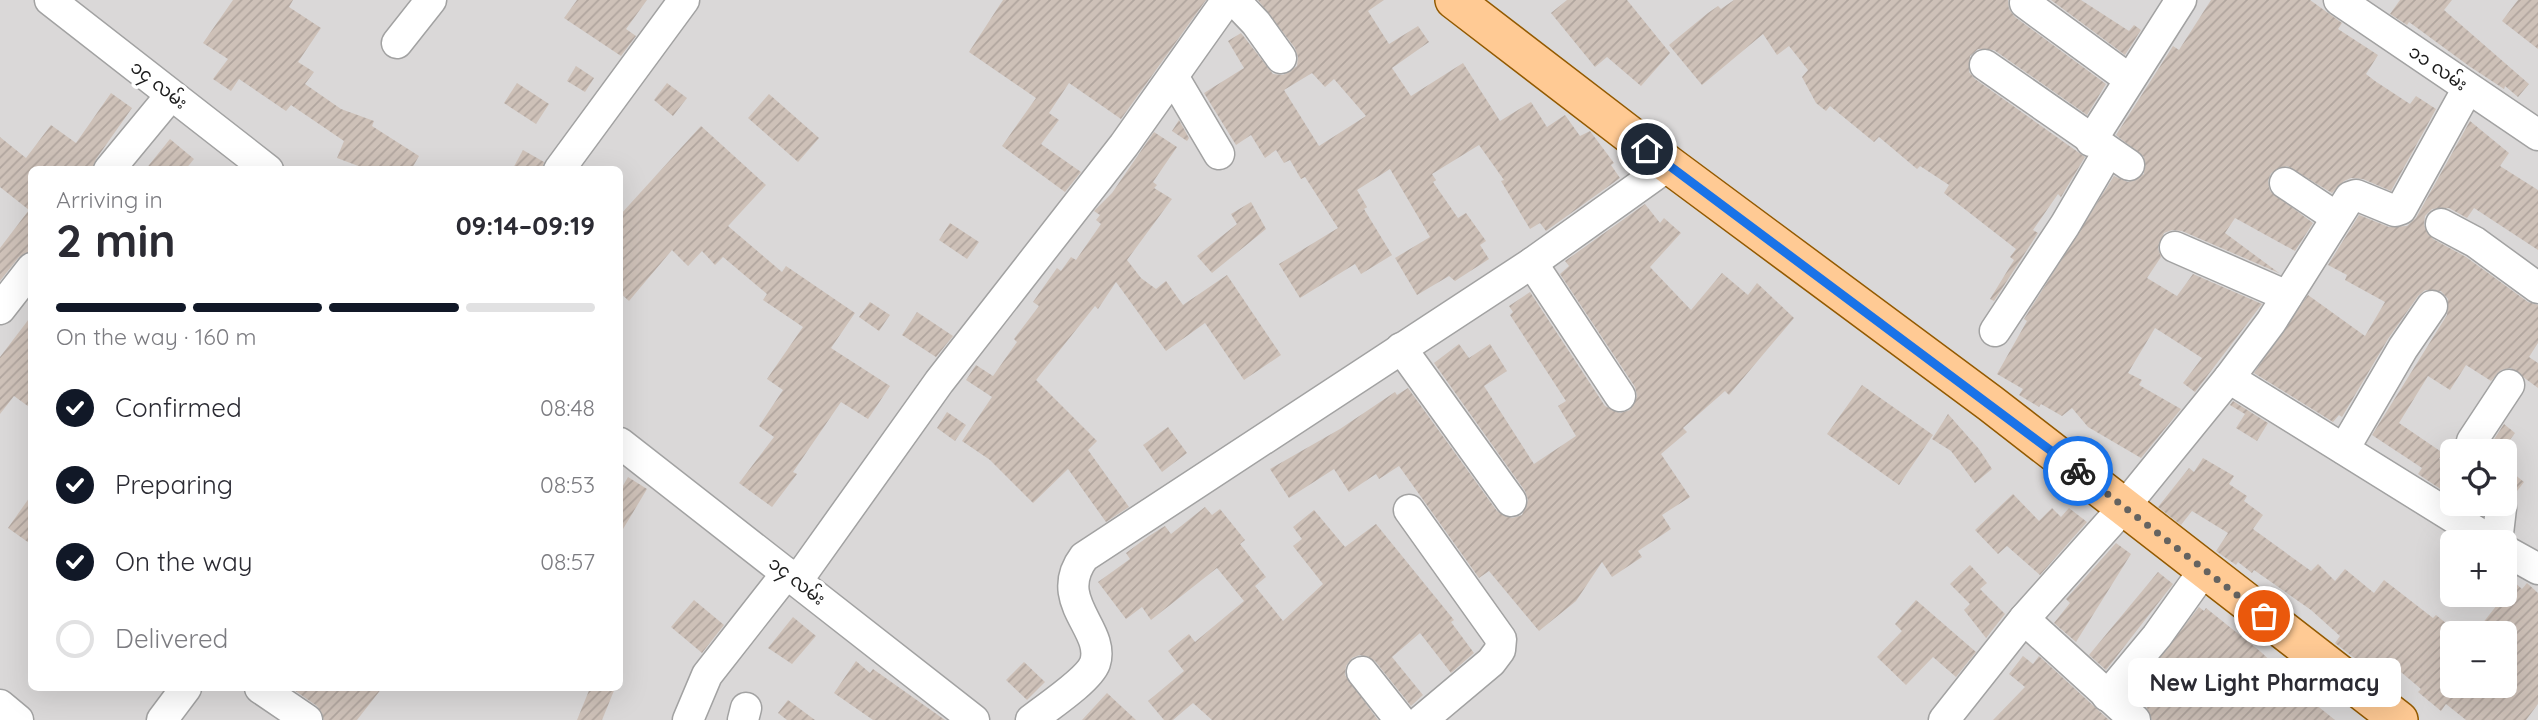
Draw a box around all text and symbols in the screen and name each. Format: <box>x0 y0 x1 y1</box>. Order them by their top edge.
street label: ၁၁ လမ်း <box>2404 39 2473 96</box>
street label: ၁၄ လမ်း <box>124 54 193 117</box>
pin <box>1617 119 1677 179</box>
icon: home <box>1628 130 1666 168</box>
text: Arriving in <box>56 185 163 214</box>
text: 09:14–09:19 <box>456 209 595 242</box>
text: 2 min <box>56 211 176 269</box>
text: On the way · 160 m <box>56 322 257 351</box>
icon: check <box>56 389 94 427</box>
text: Confirmed <box>115 391 242 424</box>
text: 08:48 <box>540 393 595 422</box>
courier <box>2043 436 2113 506</box>
map controls <box>2440 439 2517 698</box>
button: locate <box>2440 439 2517 516</box>
icon: bike <box>2059 452 2097 490</box>
icon: check <box>56 466 94 504</box>
text: Preparing <box>115 468 233 501</box>
text: 08:53 <box>540 470 595 499</box>
button: + <box>2440 530 2517 607</box>
icon: check <box>56 543 94 581</box>
text: On the way <box>115 545 253 578</box>
text: 08:57 <box>540 547 595 576</box>
street label: ၁၄ လမ်း <box>762 550 831 613</box>
pin <box>2234 586 2294 646</box>
icon: bag <box>2245 597 2283 635</box>
button: − <box>2440 621 2517 698</box>
text: Delivered <box>115 622 228 655</box>
callout: New Light Pharmacy <box>2128 658 2400 707</box>
text: New Light Pharmacy <box>2150 668 2379 697</box>

